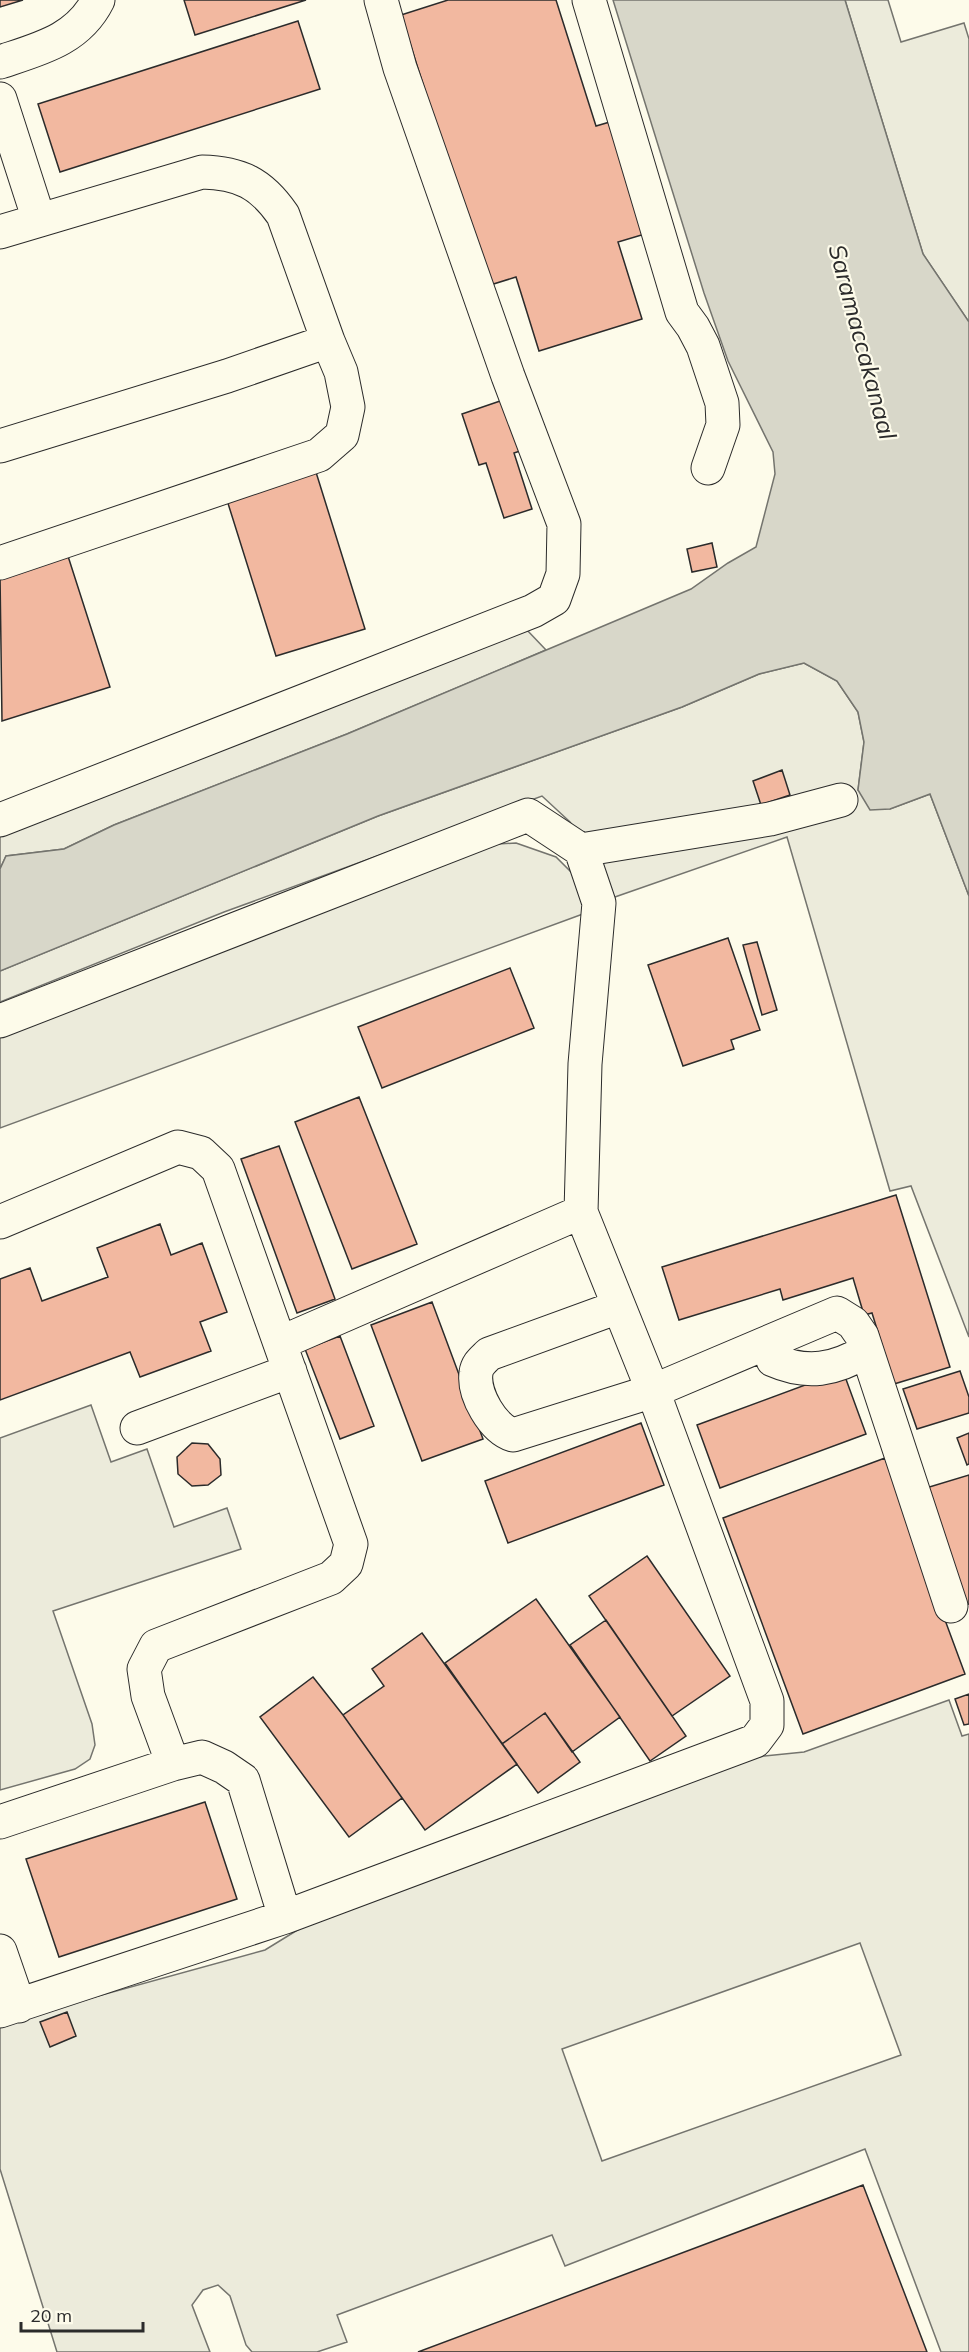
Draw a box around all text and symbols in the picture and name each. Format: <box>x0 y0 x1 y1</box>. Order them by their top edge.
water label: Saramaccakanaal <box>822 241 904 443</box>
scale bar <box>21 2295 142 2333</box>
text: 20 m <box>30 2304 72 2327</box>

